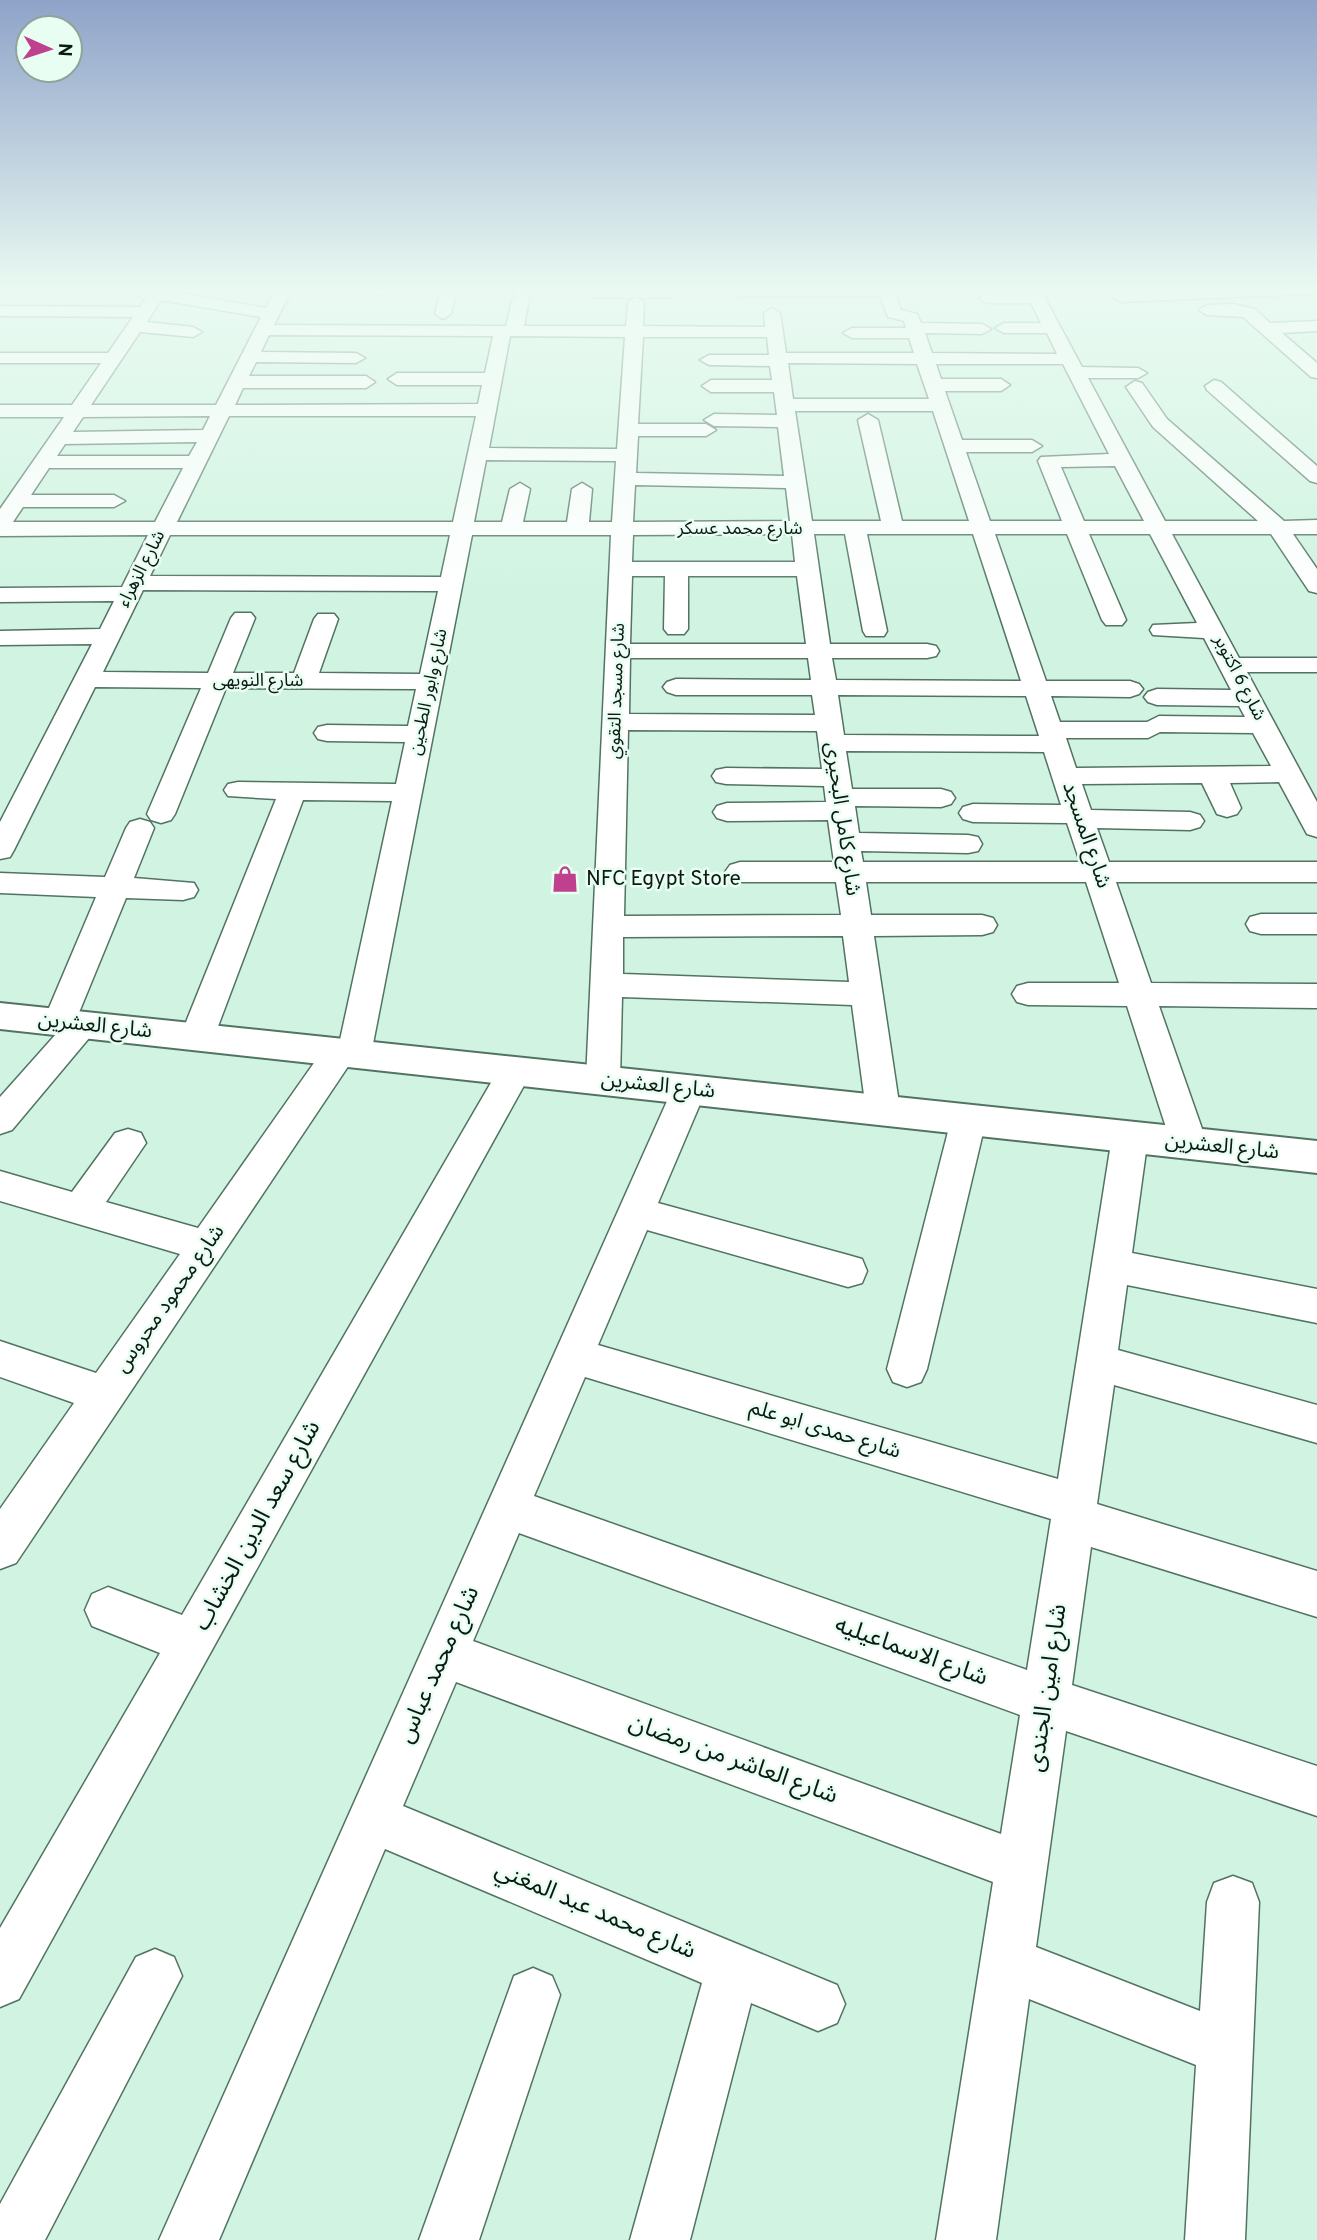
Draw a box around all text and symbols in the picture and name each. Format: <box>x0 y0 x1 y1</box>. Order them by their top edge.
north arrow <box>14 14 84 84</box>
text: N <box>52 42 76 57</box>
street label: شارع محمد عسكر <box>676 518 803 542</box>
street label: شارع الزهراء <box>113 527 172 612</box>
street label: شارع مسجد التقوي <box>603 623 632 759</box>
street label: شارع وابور الطحين <box>404 627 455 758</box>
street label: شارع 6 اكتوبر <box>1206 630 1270 725</box>
street label: شارع النويهى <box>213 670 303 694</box>
street label: شارع كامل البحيرى <box>818 740 866 898</box>
street label: شارع المسجد <box>1055 778 1117 892</box>
shop icon: NFC Egypt Store <box>550 864 580 894</box>
place label: NFC Egypt Store <box>586 866 741 893</box>
street label: شارع العشرين <box>37 1007 153 1045</box>
street label: شارع العشرين <box>600 1067 716 1105</box>
street label: شارع العشرين <box>1164 1128 1280 1166</box>
street label: شارع محمود محروس <box>109 1220 231 1378</box>
street label: شارع حمدى ابو علم <box>746 1394 904 1466</box>
street label: شارع سعد الدين الخشاب <box>188 1416 328 1636</box>
street label: شارع محمد عباس <box>391 1582 487 1748</box>
street label: شارع امين الجندى <box>1021 1602 1075 1774</box>
street label: شارع الاسماعيليه <box>830 1610 992 1694</box>
street label: شارع العاشر من رمضان <box>624 1708 842 1812</box>
street label: شارع محمد عبد المغني <box>489 1855 700 1968</box>

